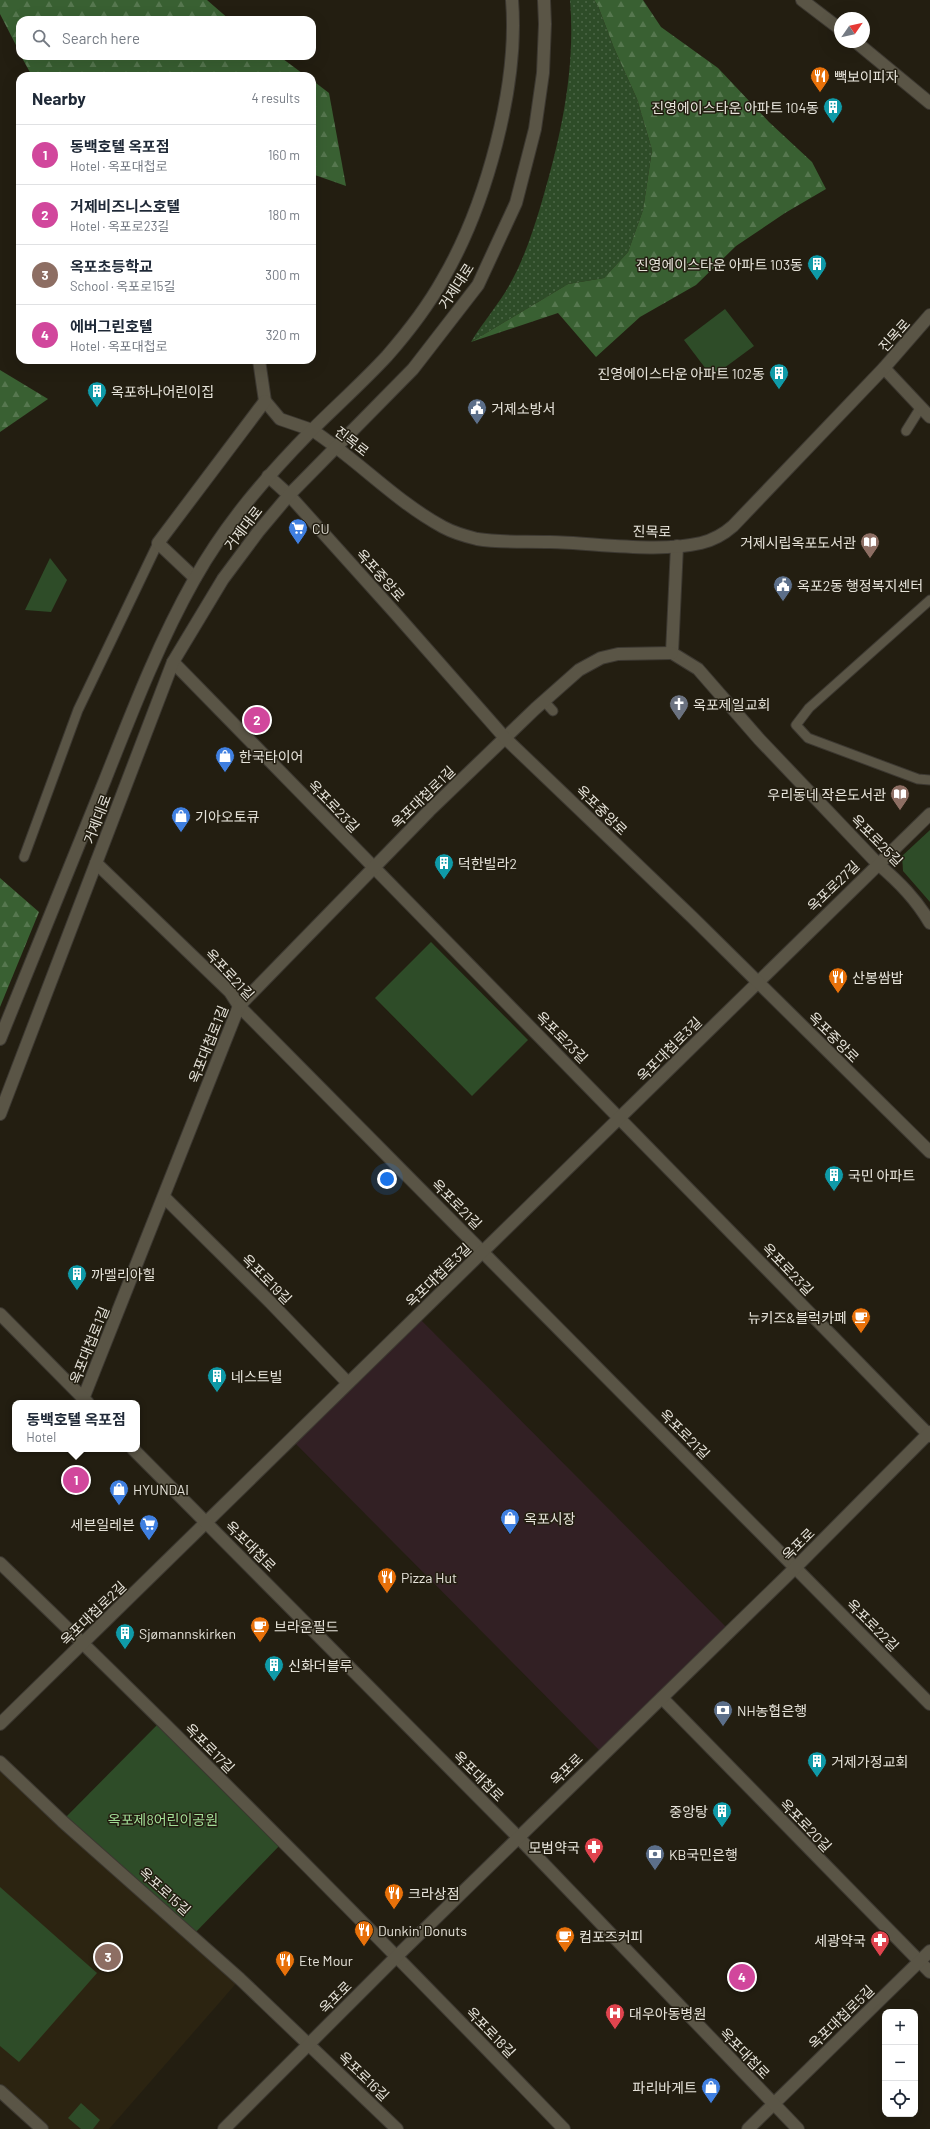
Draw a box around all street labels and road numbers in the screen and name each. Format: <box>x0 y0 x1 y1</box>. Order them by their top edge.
street label: 거제대로 <box>435 260 477 312</box>
street label: 진목로 <box>875 315 913 355</box>
street label: 진목로 <box>332 422 373 460</box>
street label: 거제대로 <box>220 502 266 554</box>
street label: 진목로 <box>633 522 672 540</box>
street label: 옥포중앙로 <box>353 545 409 605</box>
street label: 옥포대첩로1길 <box>388 762 458 832</box>
street label: 옥포로23길 <box>305 776 363 836</box>
street label: 옥포중앙로 <box>573 782 631 839</box>
street label: 거제대로 <box>80 792 114 846</box>
street label: 옥포로25길 <box>848 811 906 869</box>
street label: 옥포로27길 <box>803 857 863 915</box>
street label: 옥포로21길 <box>202 945 258 1003</box>
street label: 옥포대첩로1길 <box>185 1003 231 1085</box>
street label: 옥포로23길 <box>533 1008 591 1066</box>
street label: 옥포중앙로 <box>805 1008 863 1066</box>
street label: 옥포대첩로3길 <box>633 1013 705 1085</box>
street label: 옥포로21길 <box>428 1175 486 1233</box>
street label: 옥포로23길 <box>759 1239 817 1299</box>
street label: 옥포대첩로3길 <box>402 1240 474 1310</box>
street label: 옥포로19길 <box>238 1250 296 1308</box>
street label: 옥포대첩로1길 <box>66 1304 112 1386</box>
street label: 옥포로21길 <box>656 1405 714 1463</box>
street label: 옥포대첩로 <box>222 1517 280 1575</box>
street label: 옥포로 <box>778 1524 818 1564</box>
street label: 옥포대첩로2길 <box>57 1577 129 1649</box>
street label: 옥포로22길 <box>843 1595 903 1655</box>
street label: 옥포로17길 <box>182 1720 238 1776</box>
street label: 옥포대첩로 <box>450 1747 508 1805</box>
street label: 옥포로 <box>546 1749 586 1789</box>
street label: 옥포로20길 <box>777 1795 835 1855</box>
street label: 옥포로15길 <box>136 1863 194 1919</box>
street label: 옥포로 <box>315 1977 355 2017</box>
street label: 옥포대첩로5길 <box>805 1982 877 2052</box>
street label: 옥포로18길 <box>463 2003 519 2061</box>
street label: 옥포대첩로 <box>717 2024 774 2082</box>
street label: 옥포로16길 <box>335 2048 393 2104</box>

